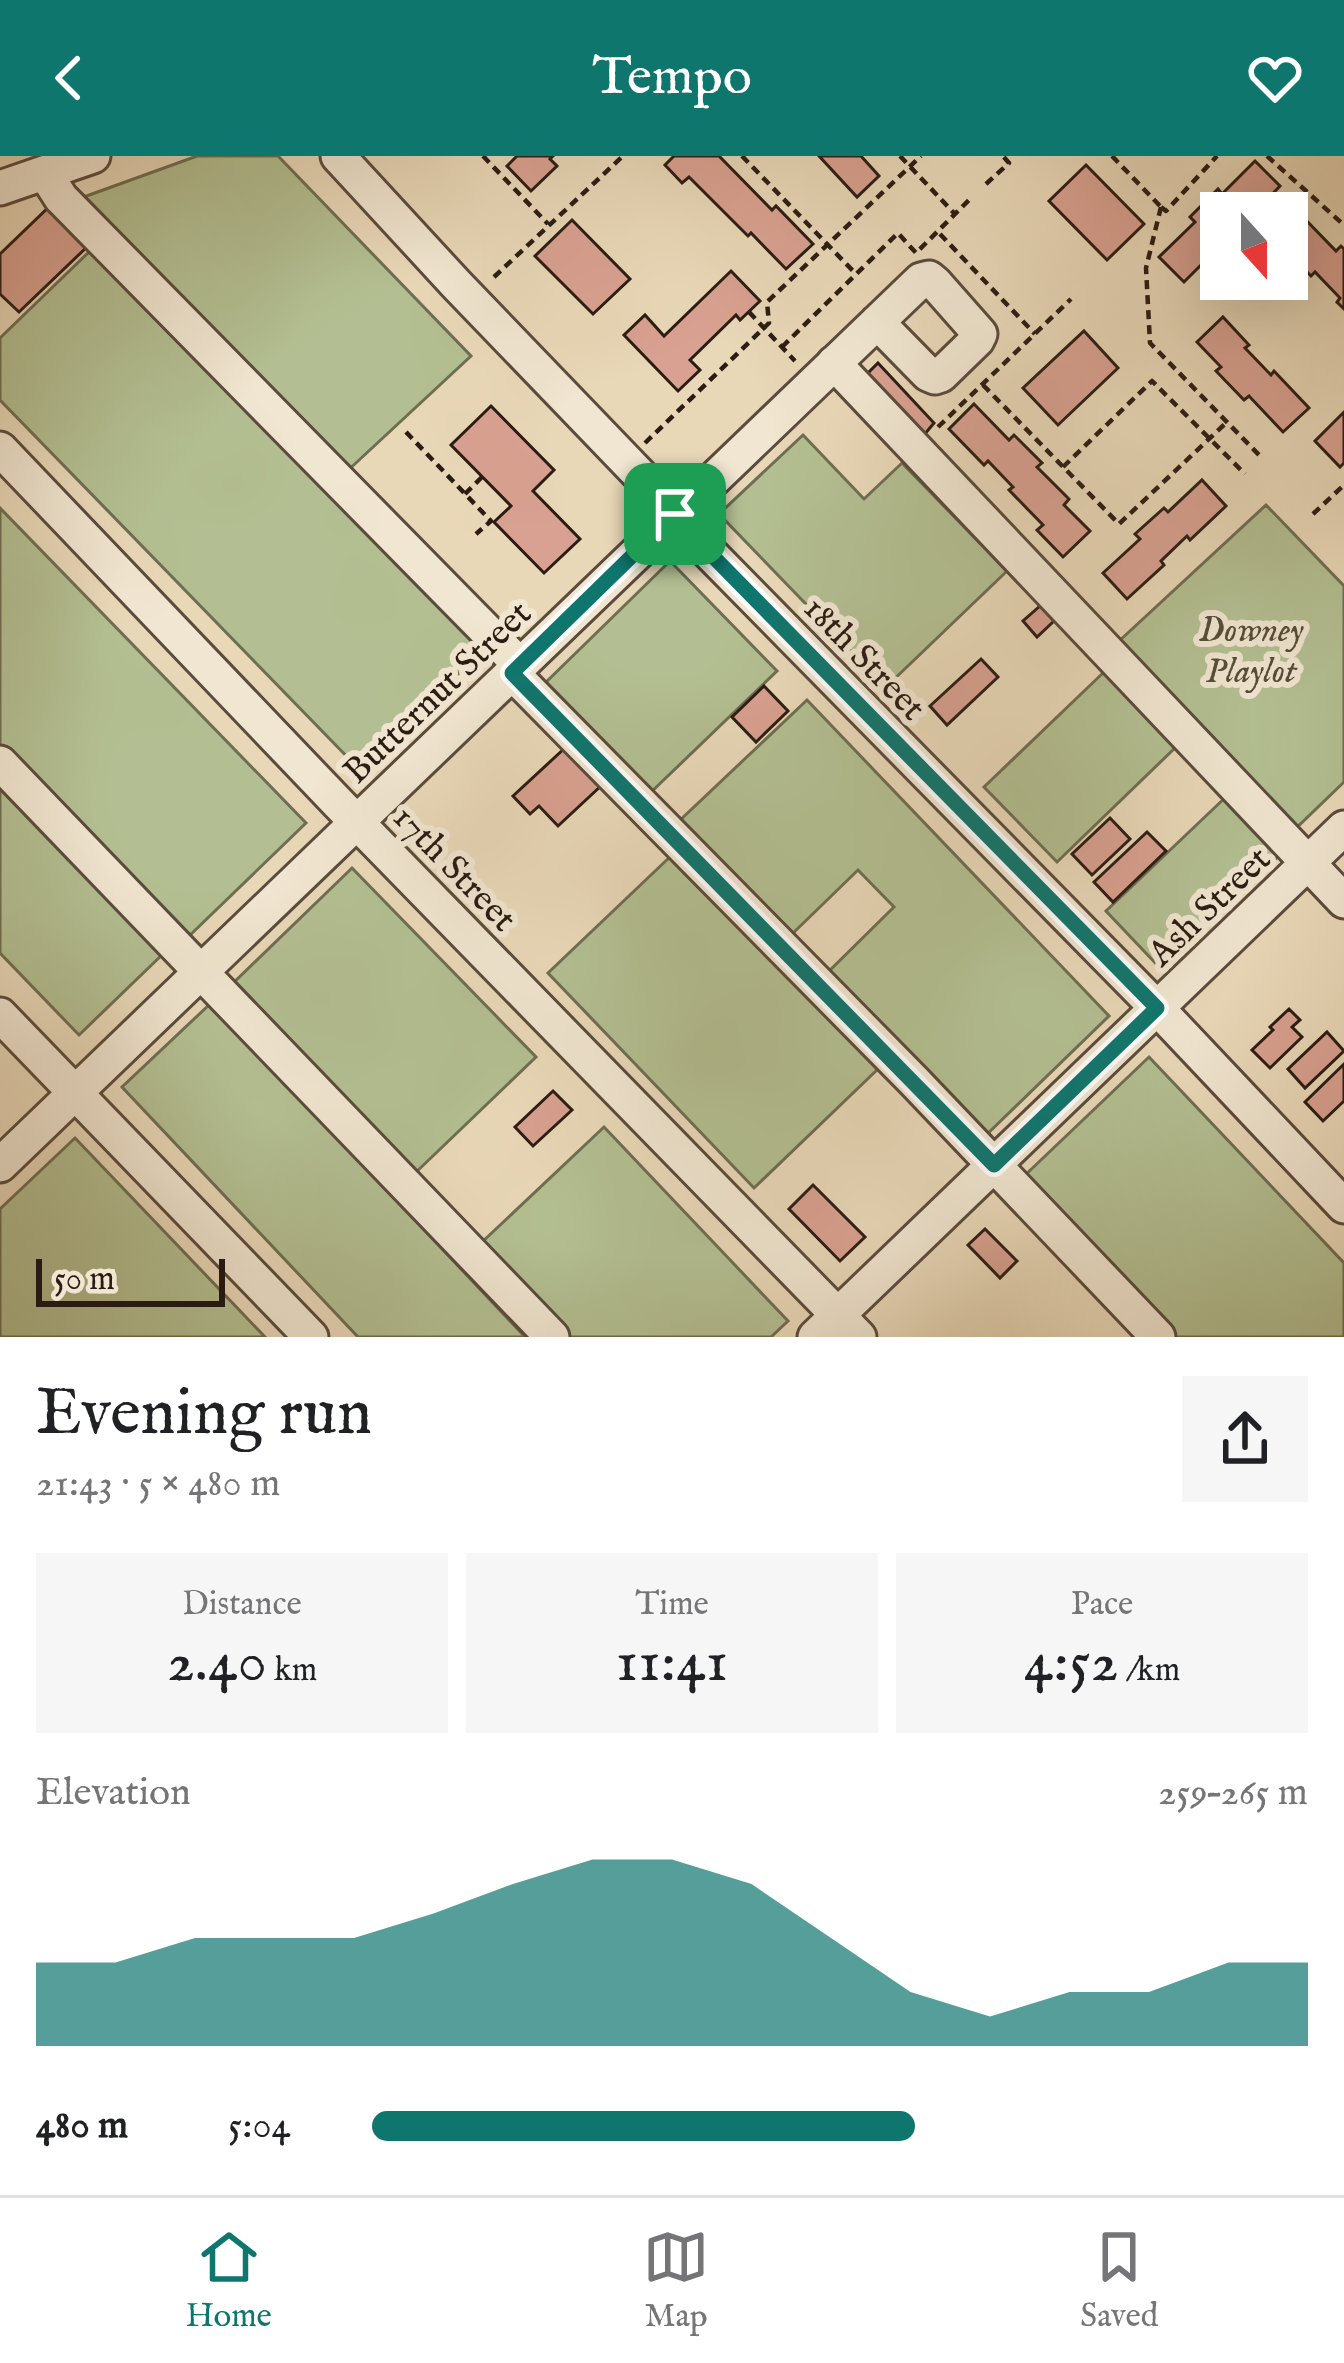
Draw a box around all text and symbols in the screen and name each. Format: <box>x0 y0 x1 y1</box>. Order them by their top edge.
text: Tempo <box>592 44 752 113</box>
icon: back <box>36 45 102 111</box>
icon: heart <box>1242 45 1308 111</box>
north arrow <box>1200 192 1308 300</box>
map controls <box>1200 192 1308 300</box>
pin <box>624 463 726 565</box>
icon: arrive <box>642 481 708 547</box>
street label: 18th Street <box>793 587 935 731</box>
street label: Butternut Street <box>334 592 542 795</box>
park label: Downey Playlot <box>1199 608 1304 695</box>
street label: 17th Street <box>382 796 526 942</box>
street label: Ash Street <box>1138 837 1281 978</box>
scale bar <box>36 1253 225 1306</box>
text: 50 m <box>54 1259 115 1301</box>
text: Evening run <box>36 1373 372 1457</box>
button: share <box>1182 1376 1308 1502</box>
text: 21:43 · 5 × 480 m <box>36 1460 280 1509</box>
text: Distance <box>182 1584 302 1626</box>
text: Time <box>635 1584 709 1626</box>
text: Pace <box>1071 1584 1133 1626</box>
text: 2.40 <box>167 1626 267 1702</box>
text: 11:41 <box>616 1626 728 1702</box>
text: 4:52 <box>1024 1626 1119 1702</box>
text: km <box>267 1650 317 1692</box>
text: /km <box>1119 1650 1180 1692</box>
text: Elevation <box>36 1769 191 1818</box>
text: 259–265 m <box>1158 1769 1308 1818</box>
text: 480 m <box>36 2102 128 2151</box>
text: 5:04 <box>228 2102 291 2151</box>
tab: Home <box>186 2224 272 2338</box>
tab: Map <box>643 2224 709 2338</box>
tab: Saved <box>1080 2224 1158 2338</box>

